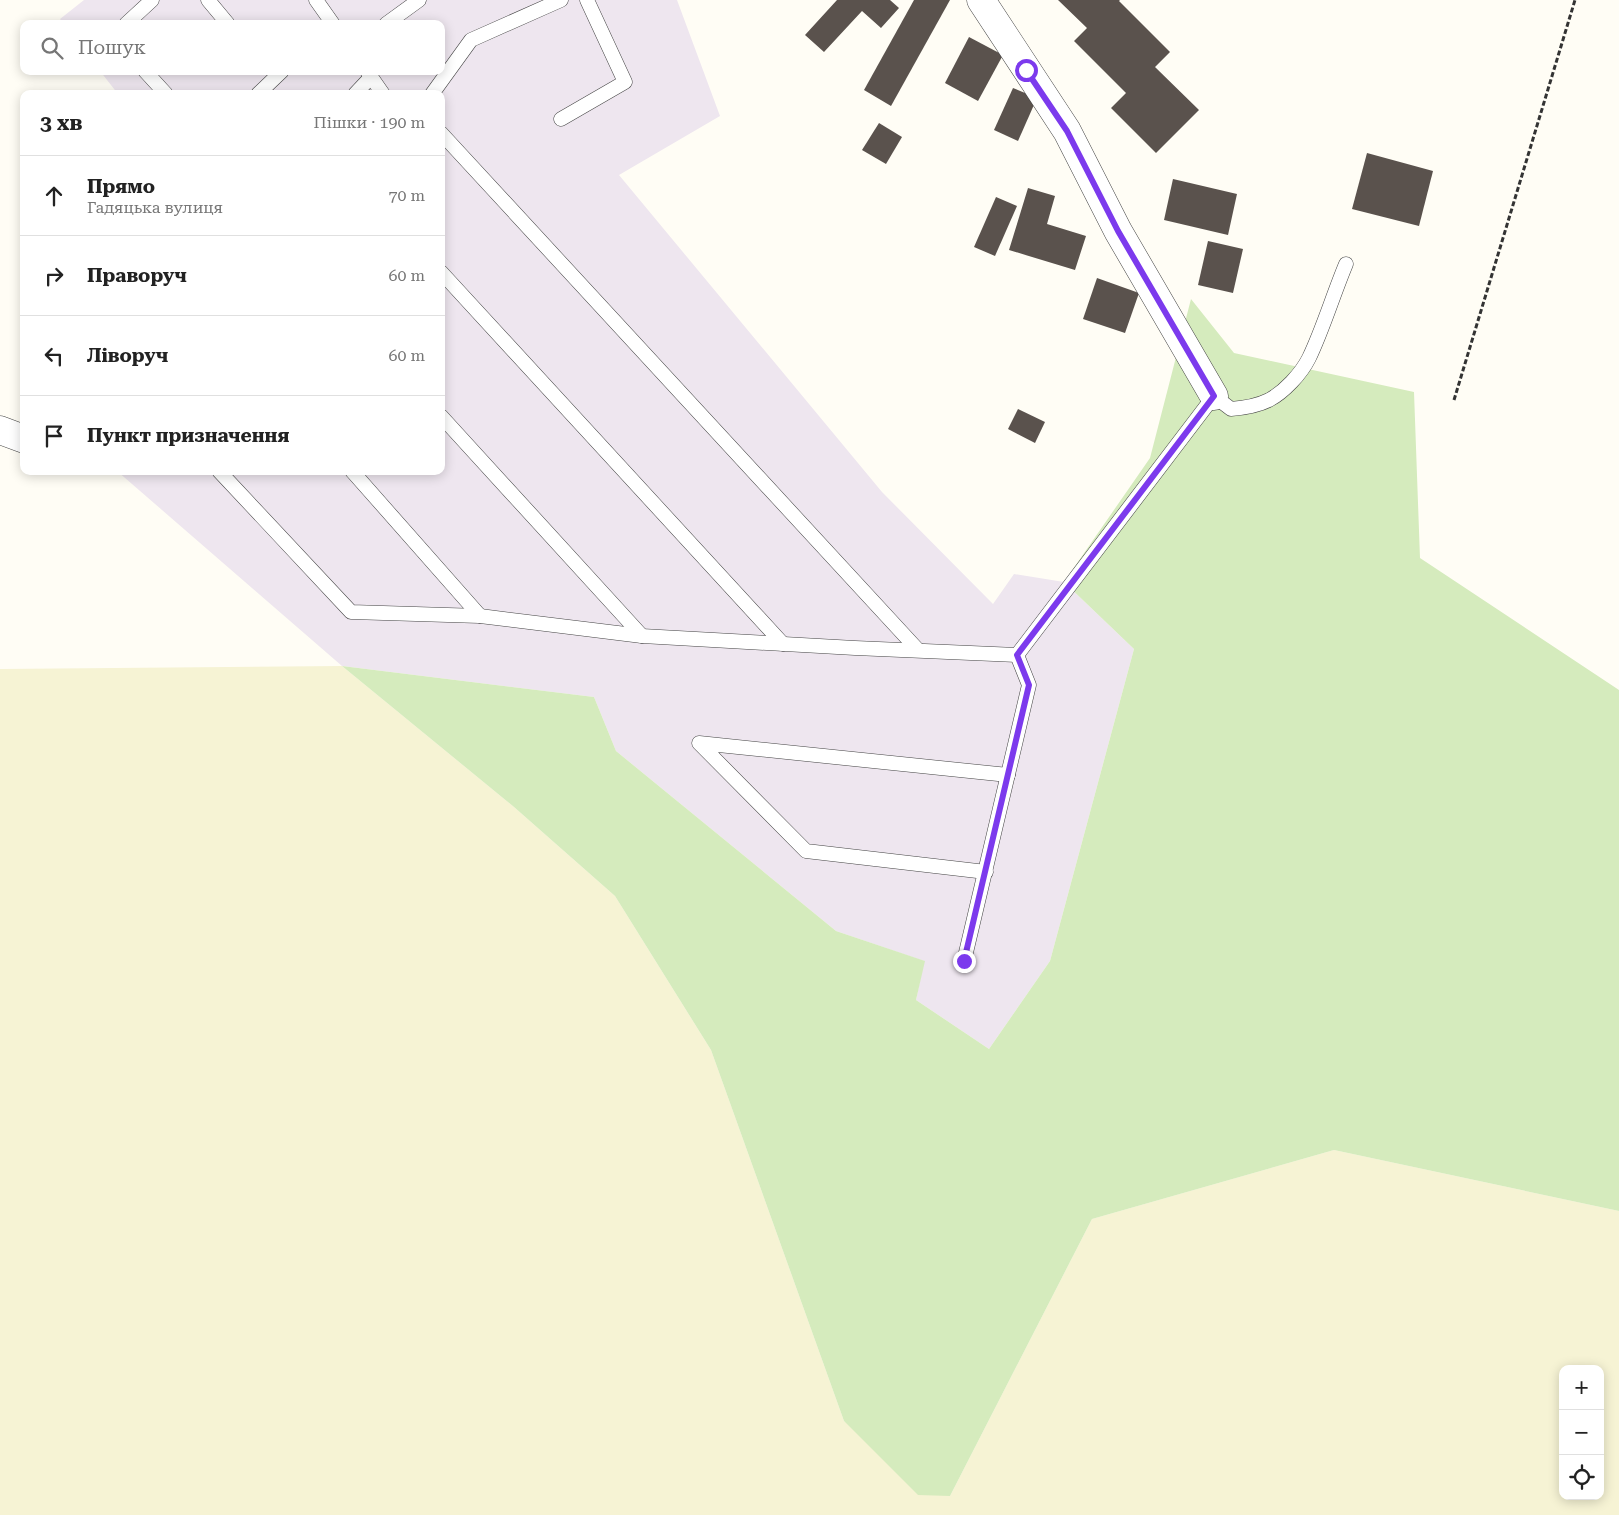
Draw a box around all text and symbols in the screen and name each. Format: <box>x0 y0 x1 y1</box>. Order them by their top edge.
search box <box>20 20 445 75</box>
icon: search <box>38 34 66 62</box>
text: Пошук <box>78 36 146 59</box>
route start <box>1015 59 1038 82</box>
text: 3 хв <box>40 111 83 135</box>
text: Пішки · 190 m <box>314 113 425 132</box>
text: Прямо <box>87 175 155 198</box>
icon: ahead <box>40 182 68 210</box>
text: 70 m <box>388 186 425 205</box>
text: Гадяцька вулиця <box>87 198 223 217</box>
icon: right <box>40 262 68 290</box>
text: Праворуч <box>87 264 187 287</box>
text: 60 m <box>388 266 425 285</box>
icon: left <box>40 342 68 370</box>
text: Ліворуч <box>87 344 168 367</box>
text: 60 m <box>388 346 425 365</box>
icon: arrive <box>40 422 68 450</box>
text: Пункт призначення <box>87 424 289 447</box>
route end <box>953 950 976 973</box>
map controls <box>1559 1365 1604 1500</box>
button: + <box>1559 1365 1604 1410</box>
button: − <box>1559 1410 1604 1455</box>
button: locate <box>1559 1455 1604 1500</box>

